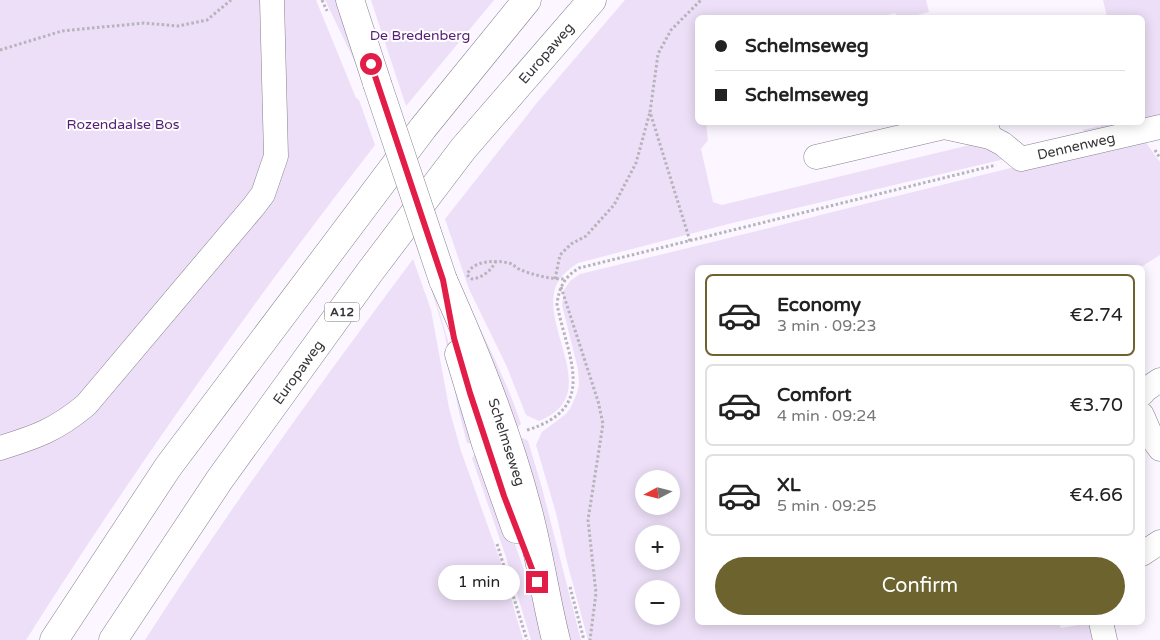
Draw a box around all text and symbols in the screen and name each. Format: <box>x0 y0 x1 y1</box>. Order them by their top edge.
street label: Europaweg <box>515 19 577 87</box>
park label: De Bredenberg <box>370 27 470 44</box>
text: Schelmseweg <box>745 35 869 57</box>
route start <box>360 53 382 75</box>
text: Schelmseweg <box>745 84 869 106</box>
park label: Rozendaalse Bos <box>66 116 180 133</box>
street label: Dennenweg <box>1036 129 1117 164</box>
icon: car <box>717 293 762 338</box>
text: Economy <box>777 294 861 316</box>
road number: A12 <box>324 302 360 322</box>
text: €2.74 <box>1069 304 1123 326</box>
text: 3 min · 09:23 <box>777 316 876 336</box>
street label: Europaweg <box>269 337 327 408</box>
icon: car <box>717 383 762 428</box>
text: Comfort <box>777 384 851 406</box>
text: €3.70 <box>1069 394 1123 416</box>
street label: Schelmseweg <box>484 396 529 488</box>
text: 4 min · 09:24 <box>777 406 876 426</box>
north arrow <box>635 470 680 515</box>
map controls <box>635 470 680 625</box>
icon: car <box>717 473 762 518</box>
text: XL <box>777 474 801 496</box>
text: €4.66 <box>1069 484 1123 506</box>
text: 5 min · 09:25 <box>777 496 876 516</box>
button: + <box>635 525 680 570</box>
button: Confirm <box>715 557 1125 615</box>
callout: 1 min <box>437 564 520 600</box>
route end <box>526 571 548 593</box>
text: 1 min <box>458 572 500 592</box>
button: − <box>635 580 680 625</box>

